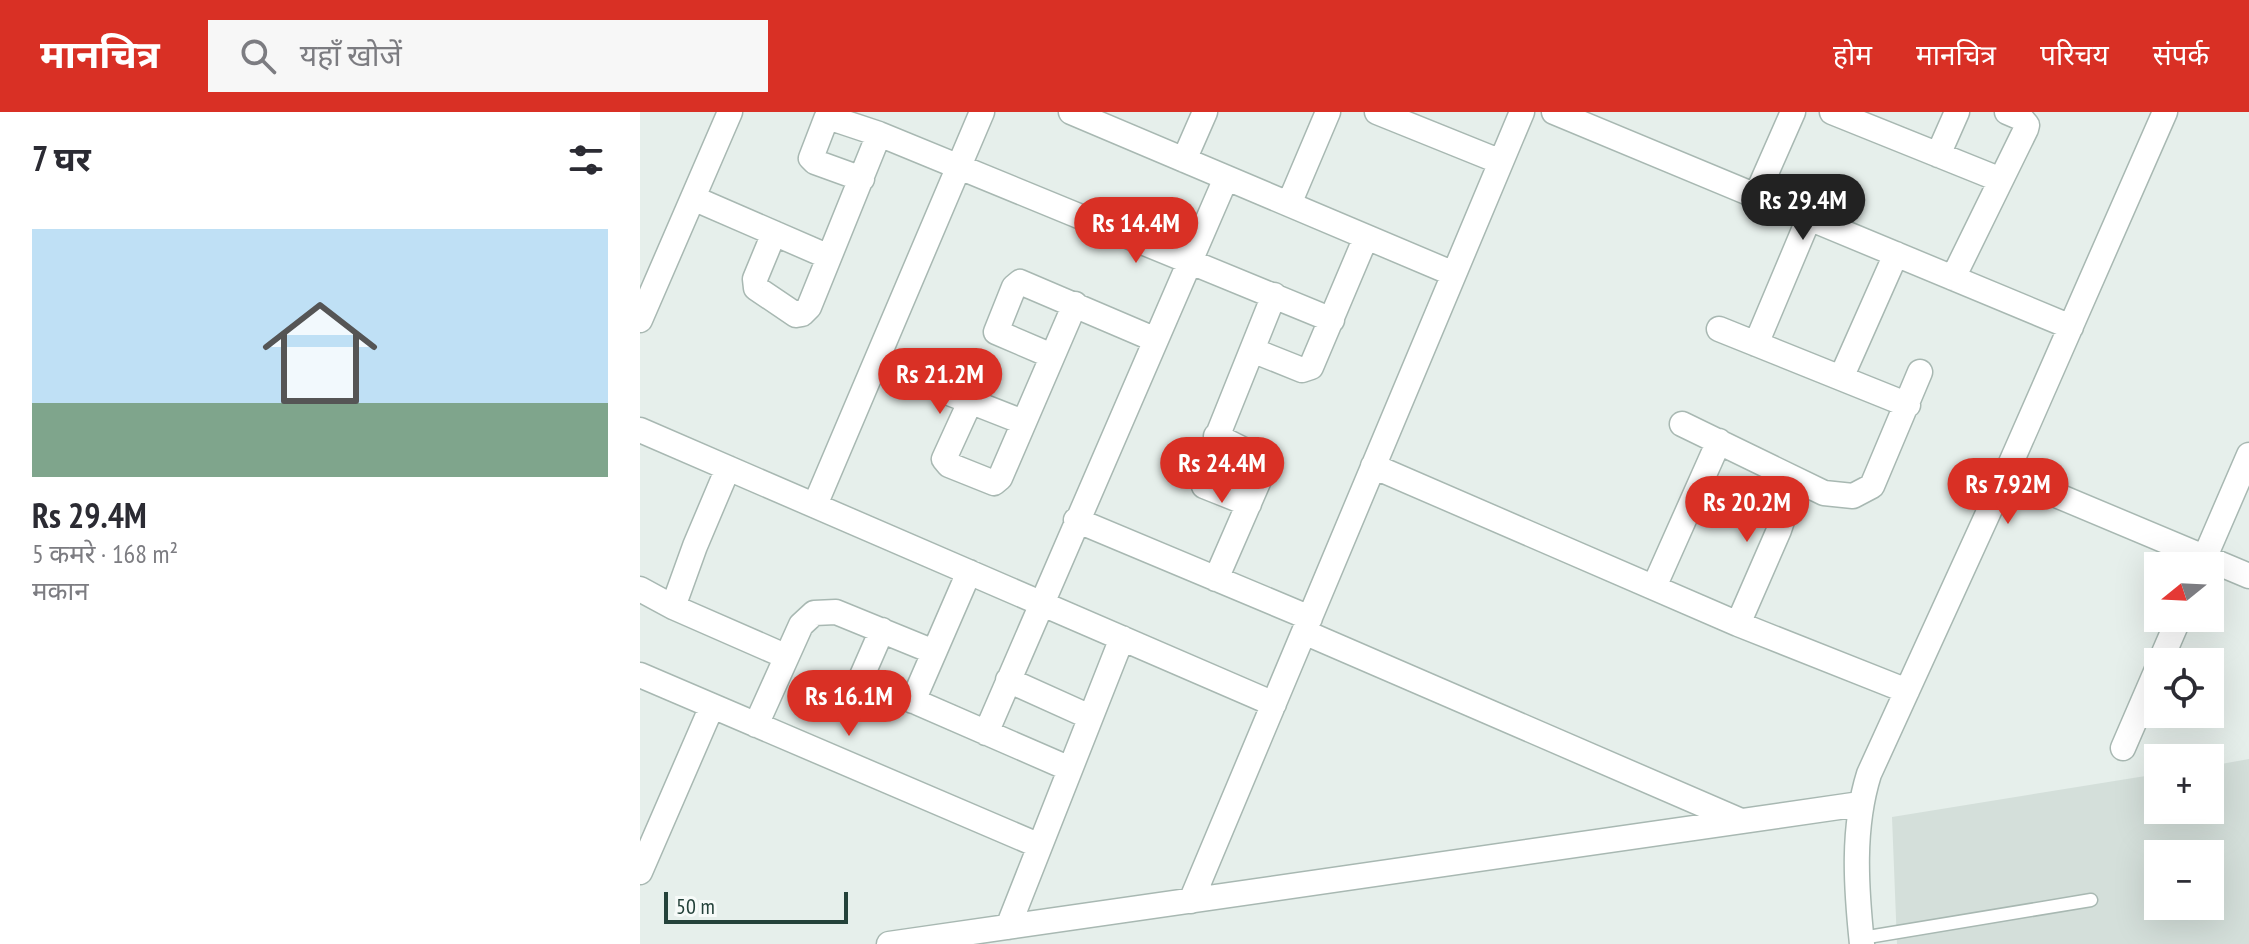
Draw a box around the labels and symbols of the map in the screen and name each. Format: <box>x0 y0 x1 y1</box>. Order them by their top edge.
pin: Rs 29.4M <box>1720 174 1886 242</box>
pin: Rs 14.4M <box>1053 197 1219 265</box>
pin: Rs 21.2M <box>857 348 1023 416</box>
pin: Rs 24.4M <box>1139 437 1305 505</box>
pin: Rs 7.92M <box>1925 458 2091 526</box>
pin: Rs 20.2M <box>1664 476 1830 544</box>
north arrow <box>2144 552 2224 632</box>
pin: Rs 16.1M <box>766 670 932 738</box>
scale bar <box>664 888 848 924</box>

